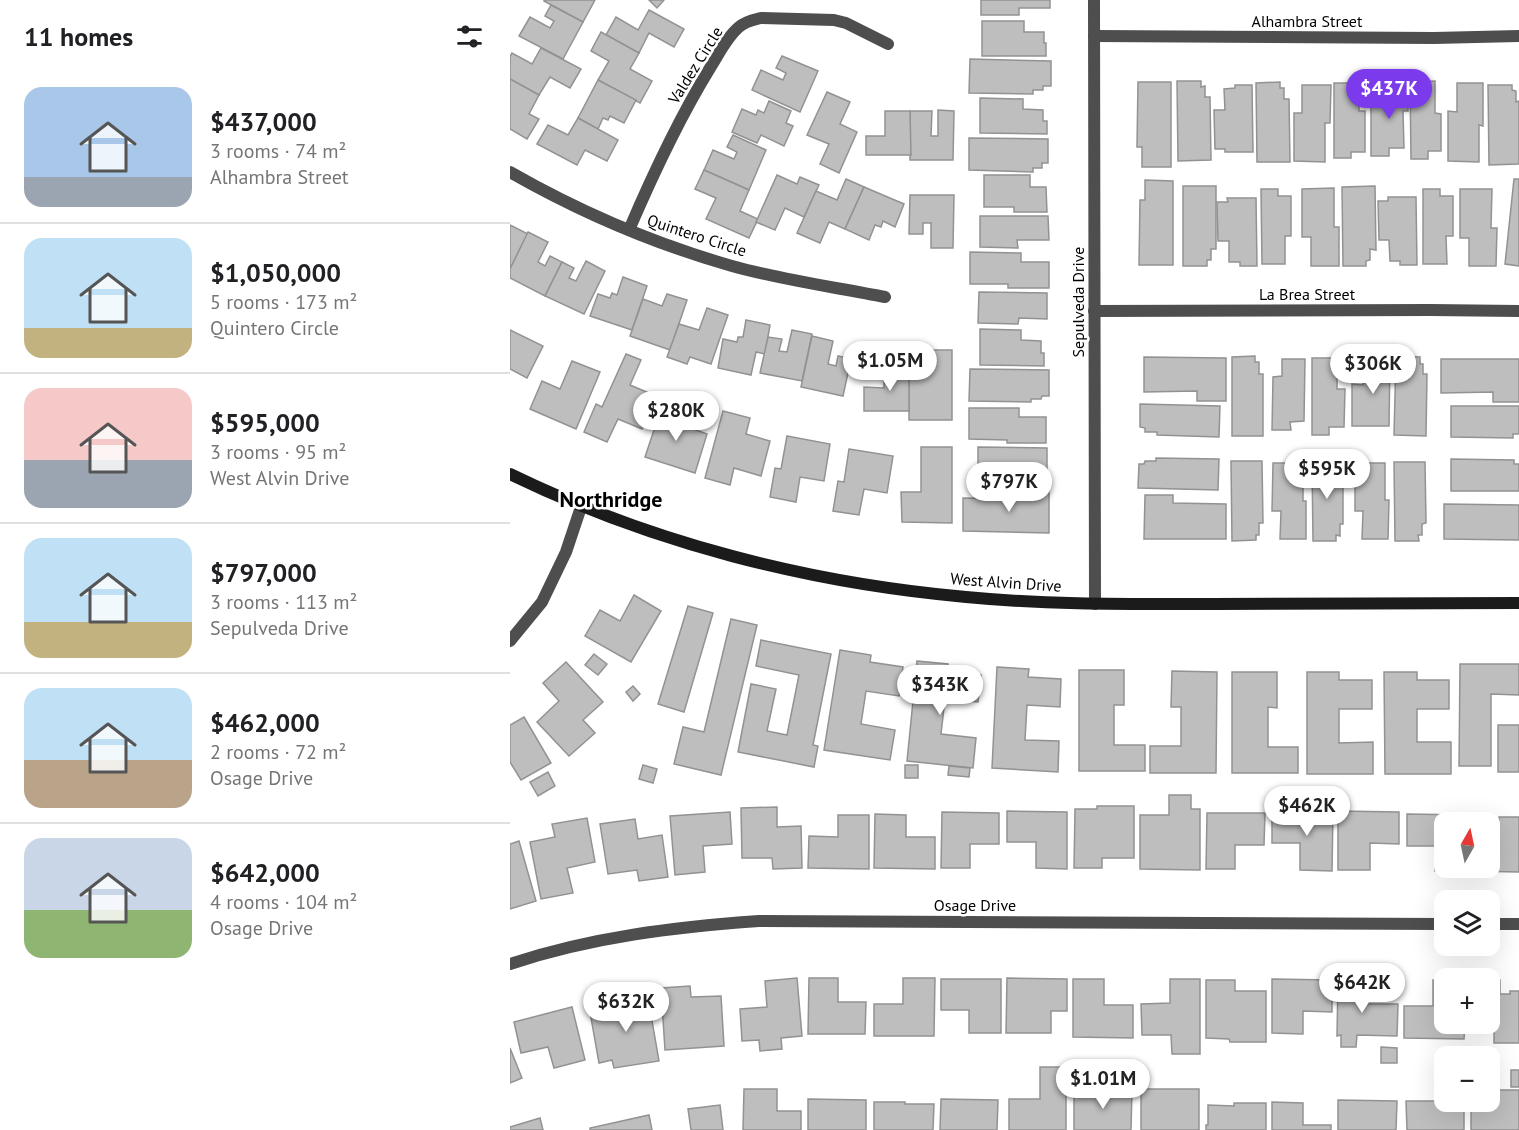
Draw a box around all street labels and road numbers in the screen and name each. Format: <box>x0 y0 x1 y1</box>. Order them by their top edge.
street label: Alhambra Street <box>1252 11 1363 31</box>
street label: Valdez Circle <box>663 23 727 108</box>
street label: Quintero Circle <box>645 210 749 260</box>
street label: Sepulveda Drive <box>1068 247 1088 357</box>
street label: La Brea Street <box>1259 284 1356 304</box>
street label: West Alvin Drive <box>950 568 1062 596</box>
street label: Osage Drive <box>934 895 1016 915</box>

